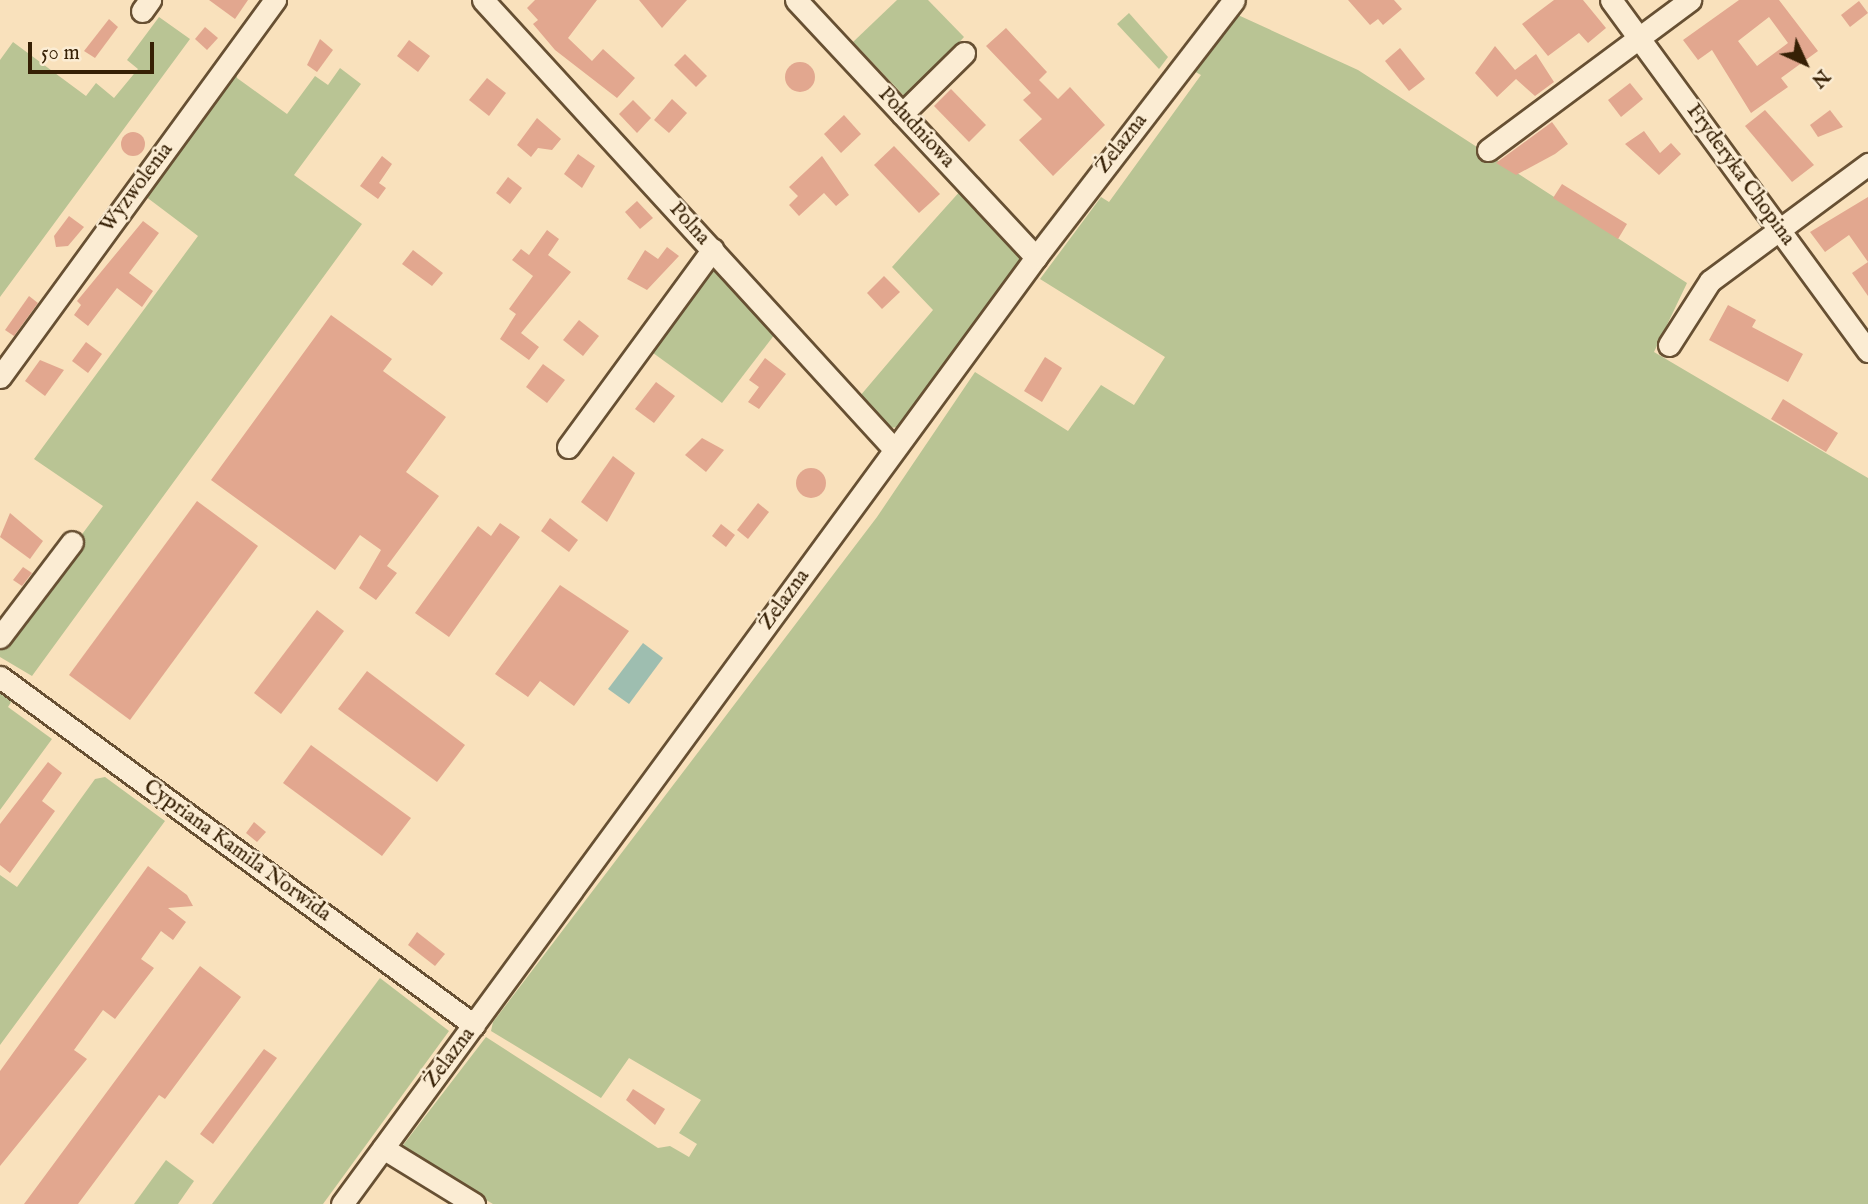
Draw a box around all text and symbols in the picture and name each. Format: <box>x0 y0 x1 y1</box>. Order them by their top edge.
scale bar <box>32 28 158 72</box>
north arrow <box>1770 28 1840 98</box>
text: 50 m <box>41 40 80 67</box>
text: N <box>1806 64 1834 92</box>
street label: Południowa <box>872 82 960 174</box>
street label: Fryderyka Chopina <box>1680 99 1800 251</box>
street label: Żelazna <box>1091 109 1153 179</box>
street label: Wyzwolenia <box>95 138 179 238</box>
street label: Polna <box>663 197 715 251</box>
street label: Żelazna <box>754 565 816 635</box>
street label: Cypriana Kamila Norwida <box>138 775 336 927</box>
street label: Żelazna <box>419 1023 481 1093</box>

